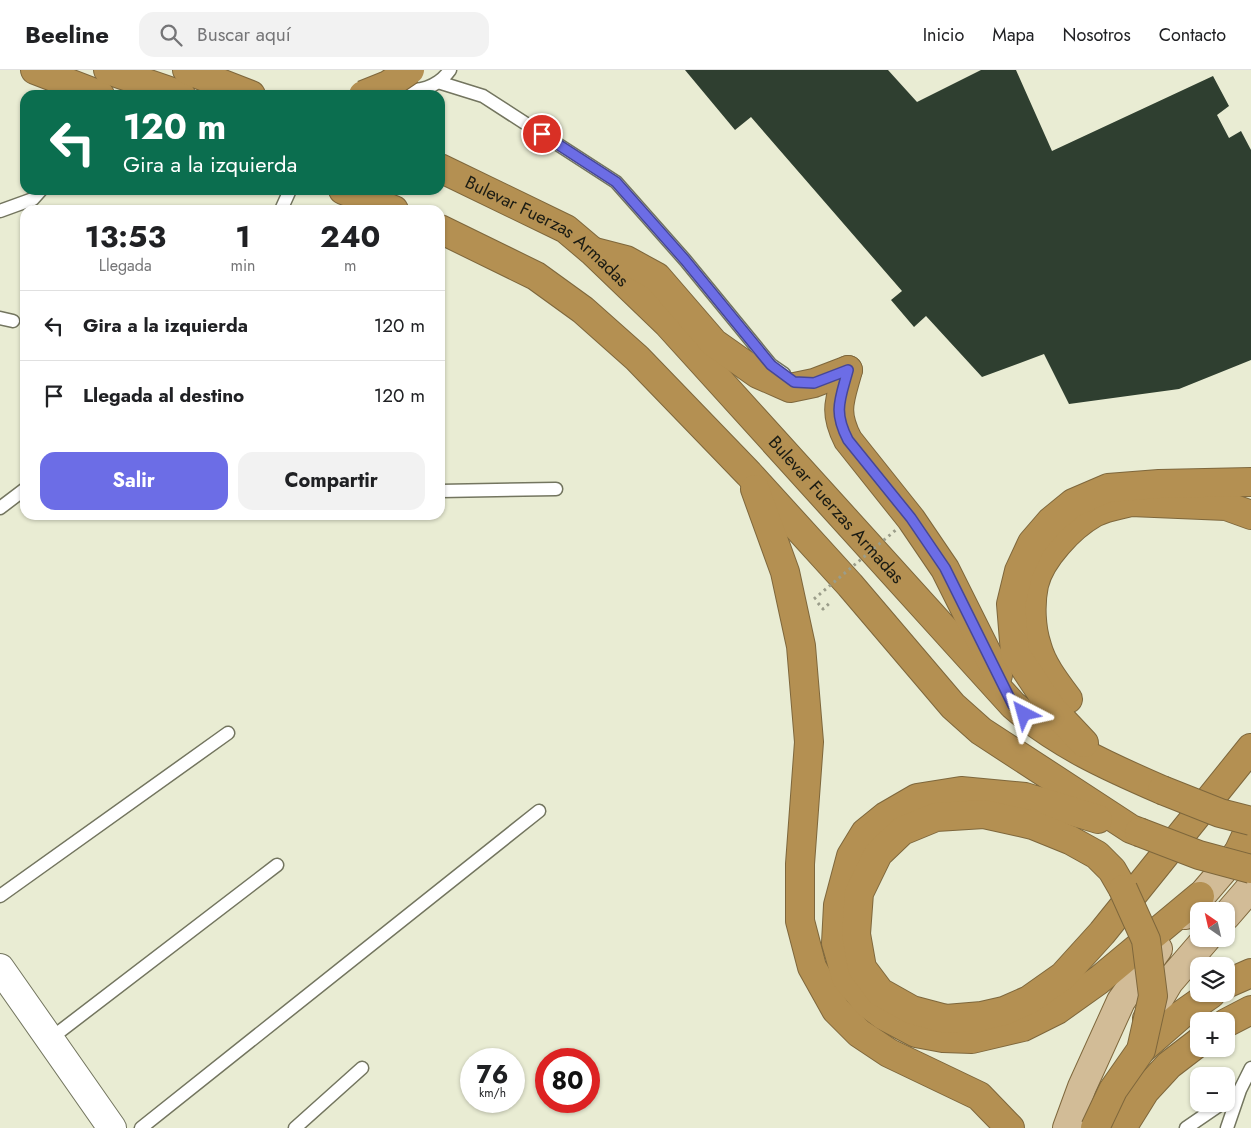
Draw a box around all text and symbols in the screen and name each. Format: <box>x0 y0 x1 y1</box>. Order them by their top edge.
search box <box>139 12 489 57</box>
text: Beeline <box>25 17 109 52</box>
icon: search <box>157 21 185 49</box>
text: Buscar aquí <box>197 21 291 48</box>
text: Inicio <box>923 22 964 48</box>
text: Mapa <box>992 22 1034 48</box>
text: Nosotros <box>1062 22 1131 48</box>
text: Contacto <box>1159 22 1226 48</box>
text: 120 m <box>123 102 226 152</box>
icon: left <box>40 110 105 175</box>
pin <box>521 113 563 155</box>
icon: arrive <box>528 120 556 148</box>
text: Gira a la izquierda <box>123 148 297 180</box>
street label: Bulevar Fuerzas Armadas <box>461 169 635 293</box>
text: 13:53 <box>84 215 166 258</box>
text: 1 <box>235 215 251 258</box>
text: 240 <box>320 215 380 258</box>
text: Llegada <box>99 254 152 277</box>
text: min <box>230 254 256 277</box>
text: m <box>344 254 356 277</box>
icon: left <box>40 312 68 340</box>
text: Gira a la izquierda <box>83 312 248 339</box>
text: 120 m <box>374 312 425 339</box>
icon: arrive <box>40 382 68 410</box>
text: Llegada al destino <box>83 382 244 409</box>
text: 120 m <box>374 382 425 409</box>
street label: Bulevar Fuerzas Armadas <box>762 430 910 589</box>
button: Salir <box>40 452 228 510</box>
button: Compartir <box>238 452 425 510</box>
position arrow <box>997 687 1049 739</box>
north arrow <box>1190 902 1235 948</box>
map controls <box>1190 902 1235 1112</box>
button: layers <box>1190 957 1235 1002</box>
button: + <box>1190 1012 1235 1057</box>
speed limit sign: 80 <box>535 1048 600 1113</box>
text: 76 <box>477 1056 508 1092</box>
button: − <box>1190 1067 1235 1112</box>
text: km/h <box>479 1084 506 1102</box>

